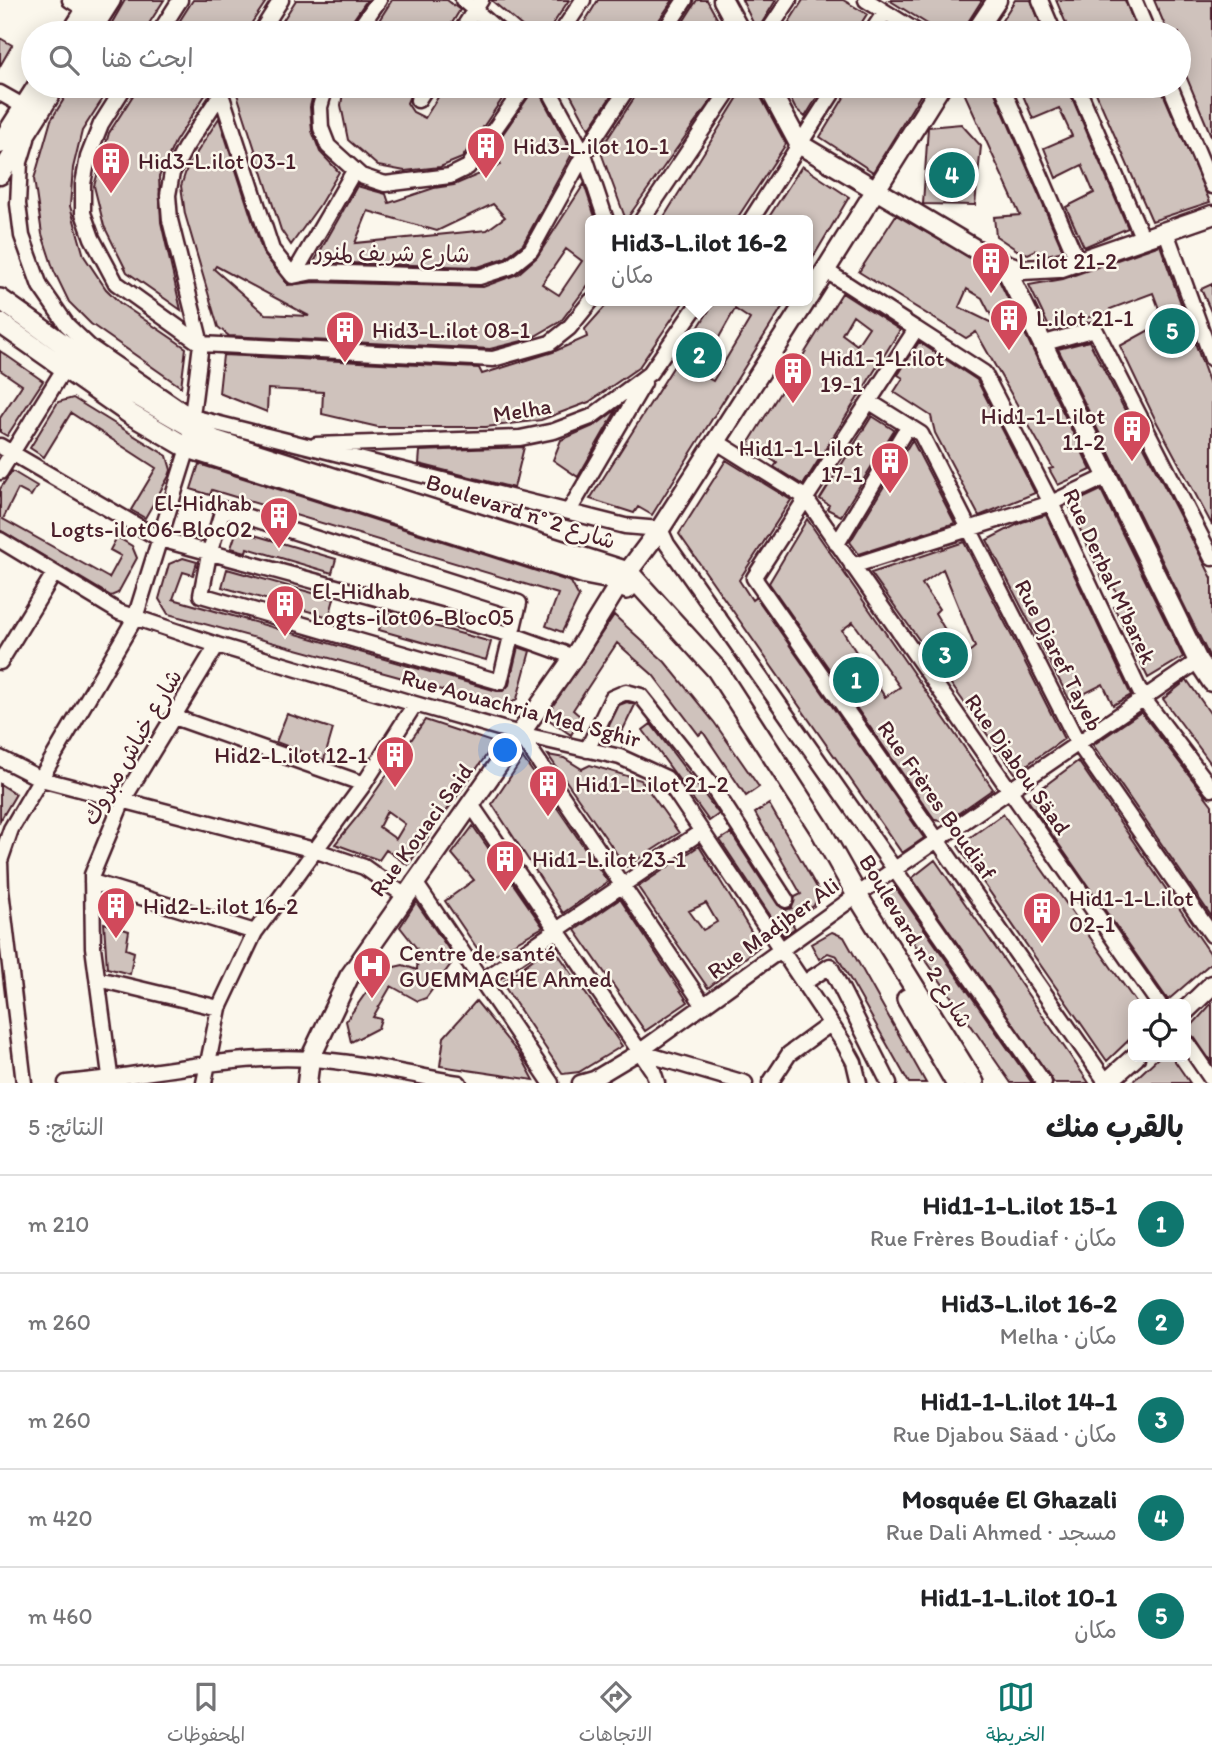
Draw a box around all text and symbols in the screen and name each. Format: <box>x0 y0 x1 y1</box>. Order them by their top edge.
search box <box>21 21 1191 98</box>
icon: search <box>45 41 83 79</box>
text: ابحث هنا <box>101 42 194 74</box>
building icon: Hid3-L.ilot 10-1 <box>465 125 507 180</box>
place label: Hid3-L.ilot 10-1 <box>513 132 669 160</box>
building icon: Hid3-L.ilot 03-1 <box>90 140 132 195</box>
place label: Hid3-L.ilot 03-1 <box>138 147 296 175</box>
pin: 4 <box>929 149 975 201</box>
popup <box>585 215 813 306</box>
text: Hid3-L.ilot 16-2 <box>611 226 787 258</box>
street label: شارع شريف لمنور <box>312 238 470 270</box>
building icon: L.ilot 21-2 <box>970 240 1012 295</box>
place label: L.ilot 21-2 <box>1018 247 1117 275</box>
text: مكان <box>611 261 654 289</box>
building icon: L.ilot 21-1 <box>988 297 1030 352</box>
place label: L.ilot 21-1 <box>1036 304 1134 332</box>
pin: 5 <box>1149 305 1195 357</box>
building icon: Hid3-L.ilot 08-1 <box>324 309 366 364</box>
place label: Hid3-L.ilot 08-1 <box>372 316 530 344</box>
pin: 2 <box>676 329 722 381</box>
place label: Hid1-1-L.ilot 19-1 <box>820 344 945 398</box>
building icon: Hid1-1-L.ilot 19-1 <box>772 350 814 405</box>
street label: Melha <box>491 392 553 428</box>
place label: Hid1-1-L.ilot 11-2 <box>981 402 1105 456</box>
building icon: Hid1-1-L.ilot 11-2 <box>1111 408 1153 463</box>
place label: Hid1-1-L.ilot 17-1 <box>739 434 863 488</box>
building icon: Hid1-1-L.ilot 17-1 <box>869 440 911 495</box>
street label: Boulevard n° شارع 2 <box>422 467 619 557</box>
street label: Rue Derbal M'barek <box>1057 484 1163 668</box>
place label: El-Hidhab Logts-ilot06-Bloc02 <box>50 489 252 543</box>
building icon: El-Hidhab Logts-ilot06-Bloc02 <box>258 495 300 550</box>
street label: Rue Djaref Tayeb <box>1009 574 1109 736</box>
place label: El-Hidhab Logts-ilot06-Bloc05 <box>312 577 514 631</box>
building icon: El-Hidhab Logts-ilot06-Bloc05 <box>264 583 306 638</box>
pin: 3 <box>922 629 968 681</box>
pin: 1 <box>833 654 879 706</box>
street label: Rue Aouachria Med Sghir <box>398 663 644 753</box>
street label: شارع خباش مبروك <box>76 664 190 831</box>
street label: Rue Djabou Säad <box>959 688 1077 840</box>
street label: Rue Frères Boudiaf <box>871 715 1003 885</box>
your location <box>488 733 522 767</box>
building icon: Hid2-L.ilot 12-1 <box>374 734 416 789</box>
place label: Hid2-L.ilot 12-1 <box>214 741 368 769</box>
street label: Rue Kouaci Said <box>363 758 479 902</box>
building icon: Hid1-L.ilot 21-2 <box>527 763 569 818</box>
place label: Hid1-L.ilot 21-2 <box>575 770 729 798</box>
building icon: Hid1-L.ilot 23-1 <box>484 838 526 893</box>
place label: Hid1-L.ilot 23-1 <box>532 845 686 873</box>
street label: Boulevard n° شارع 2 <box>851 849 979 1034</box>
street label: Rue Madjber Ali <box>702 871 844 985</box>
place label: Hid1-1-L.ilot 02-1 <box>1069 884 1194 938</box>
building icon: Hid2-L.ilot 16-2 <box>95 885 137 940</box>
building icon: Hid1-1-L.ilot 02-1 <box>1021 890 1063 945</box>
place label: Hid2-L.ilot 16-2 <box>143 892 298 920</box>
place label: Centre de santé GUEMMACHE Ahmed <box>399 939 612 993</box>
hospital icon: Centre de santé GUEMMACHE Ahmed <box>351 945 393 1000</box>
map controls <box>1128 999 1191 1062</box>
button: locate <box>1128 999 1191 1062</box>
text: بالقرب منك <box>1046 1108 1184 1145</box>
text: النتائج: 5 <box>28 1113 104 1141</box>
text: Hid1-1-L.ilot 15-1 <box>922 1189 1117 1221</box>
text: 210 m <box>28 1210 89 1238</box>
text: 1 <box>1156 1210 1166 1238</box>
text: مكان · Rue Frères Boudiaf <box>870 1224 1117 1252</box>
text: Hid3-L.ilot 16-2 <box>941 1287 1117 1319</box>
text: 260 m <box>28 1308 91 1336</box>
text: 2 <box>1155 1308 1167 1336</box>
text: مكان · Melha <box>1000 1322 1117 1350</box>
text: Hid1-1-L.ilot 14-1 <box>921 1385 1117 1417</box>
text: 260 m <box>28 1406 91 1434</box>
text: 3 <box>1155 1406 1167 1434</box>
text: مكان · Rue Djabou Säad <box>893 1420 1117 1448</box>
text: Mosquée El Ghazali <box>902 1483 1117 1515</box>
text: 420 m <box>28 1504 93 1532</box>
text: 4 <box>1154 1504 1168 1532</box>
text: مسجد · Rue Dali Ahmed <box>886 1518 1117 1546</box>
text: Hid1-1-L.ilot 10-1 <box>920 1581 1117 1613</box>
text: 460 m <box>28 1602 93 1630</box>
text: 5 <box>1155 1602 1167 1630</box>
text: مكان <box>1074 1616 1117 1644</box>
tab: المحفوظات <box>167 1678 245 1751</box>
tab: الاتجاهات <box>579 1678 652 1751</box>
tab: الخريطة <box>986 1678 1045 1751</box>

